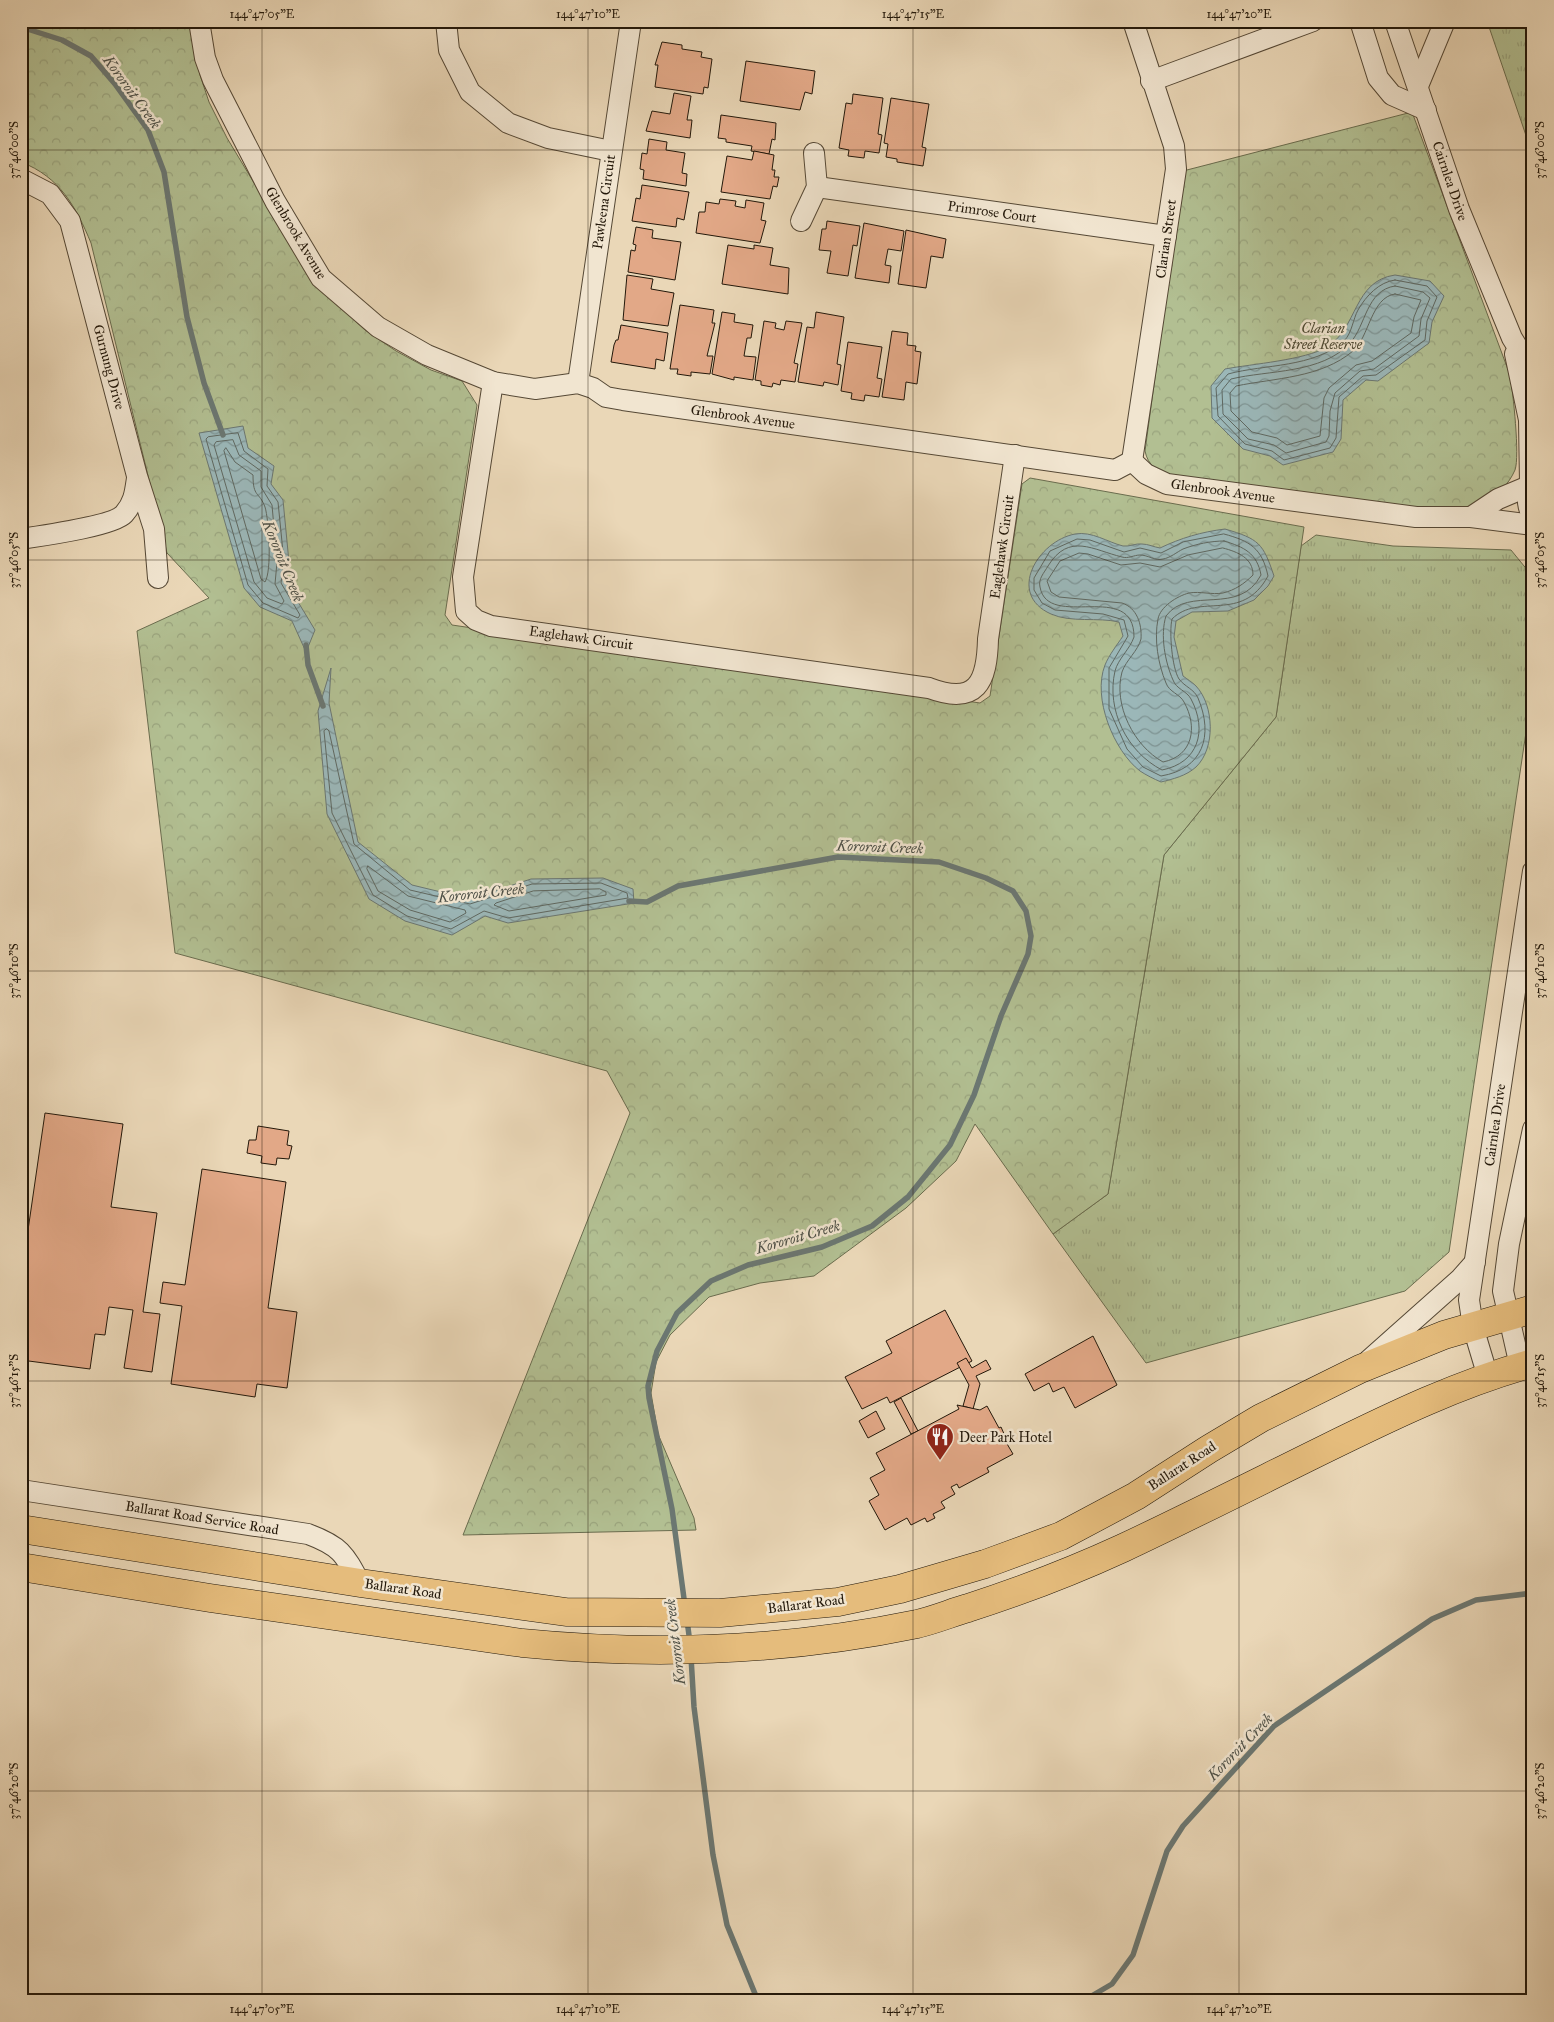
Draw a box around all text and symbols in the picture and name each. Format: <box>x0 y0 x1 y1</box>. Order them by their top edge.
text: 144°47'05"E <box>230 7 295 21</box>
text: 144°47'10"E <box>556 7 620 21</box>
text: 144°47'15"E <box>882 7 945 21</box>
text: 144°47'20"E <box>1206 7 1272 21</box>
water label: Kororoit Creek <box>99 51 165 133</box>
text: 37°46'00"S <box>7 121 21 179</box>
text: 37°46'00"S <box>1533 121 1547 179</box>
street label: Cairnlea Drive <box>1428 139 1472 223</box>
street label: Pawleena Circuit <box>589 154 619 250</box>
street label: Glenbrook Avenue <box>262 184 330 283</box>
street label: Primrose Court <box>947 197 1038 227</box>
street label: Clarian Street <box>1152 198 1180 280</box>
park label: Clarian Street Reserve <box>1283 320 1363 353</box>
street label: Gurnung Drive <box>89 323 129 412</box>
street label: Glenbrook Avenue <box>690 401 796 433</box>
street label: Glenbrook Avenue <box>1170 475 1276 507</box>
street label: Eaglehawk Circuit <box>986 494 1018 600</box>
water label: Kororoit Creek <box>258 517 308 605</box>
text: 37°46'05"S <box>7 532 21 588</box>
text: 37°46'05"S <box>1533 532 1547 588</box>
street label: Eaglehawk Circuit <box>528 622 634 654</box>
water label: Kororoit Creek <box>835 836 924 858</box>
water label: Kororoit Creek <box>436 879 525 907</box>
text: 37°46'10"S <box>7 943 21 999</box>
text: 37°46'10"S <box>1533 943 1547 999</box>
street label: Cairnlea Drive <box>1481 1083 1509 1167</box>
water label: Kororoit Creek <box>753 1216 842 1258</box>
text: 37°46'15"S <box>7 1354 21 1408</box>
text: 37°46'15"S <box>1533 1354 1547 1408</box>
restaurant icon: Deer Park Hotel <box>925 1422 955 1461</box>
place label: Deer Park Hotel <box>959 1429 1052 1446</box>
street label: Ballarat Road <box>1145 1438 1219 1494</box>
street label: Ballarat Road Service Road <box>124 1497 280 1539</box>
street label: Ballarat Road <box>363 1575 443 1603</box>
street label: Ballarat Road <box>766 1591 846 1617</box>
water label: Kororoit Creek <box>661 1598 689 1687</box>
water label: Kororoit Creek <box>1203 1709 1277 1785</box>
text: 37°46'20"S <box>7 1763 21 1819</box>
text: 37°46'20"S <box>1533 1763 1547 1819</box>
text: 144°47'05"E <box>230 2002 295 2016</box>
text: 144°47'10"E <box>556 2002 620 2016</box>
text: 144°47'15"E <box>882 2002 945 2016</box>
text: 144°47'20"E <box>1206 2002 1272 2016</box>

